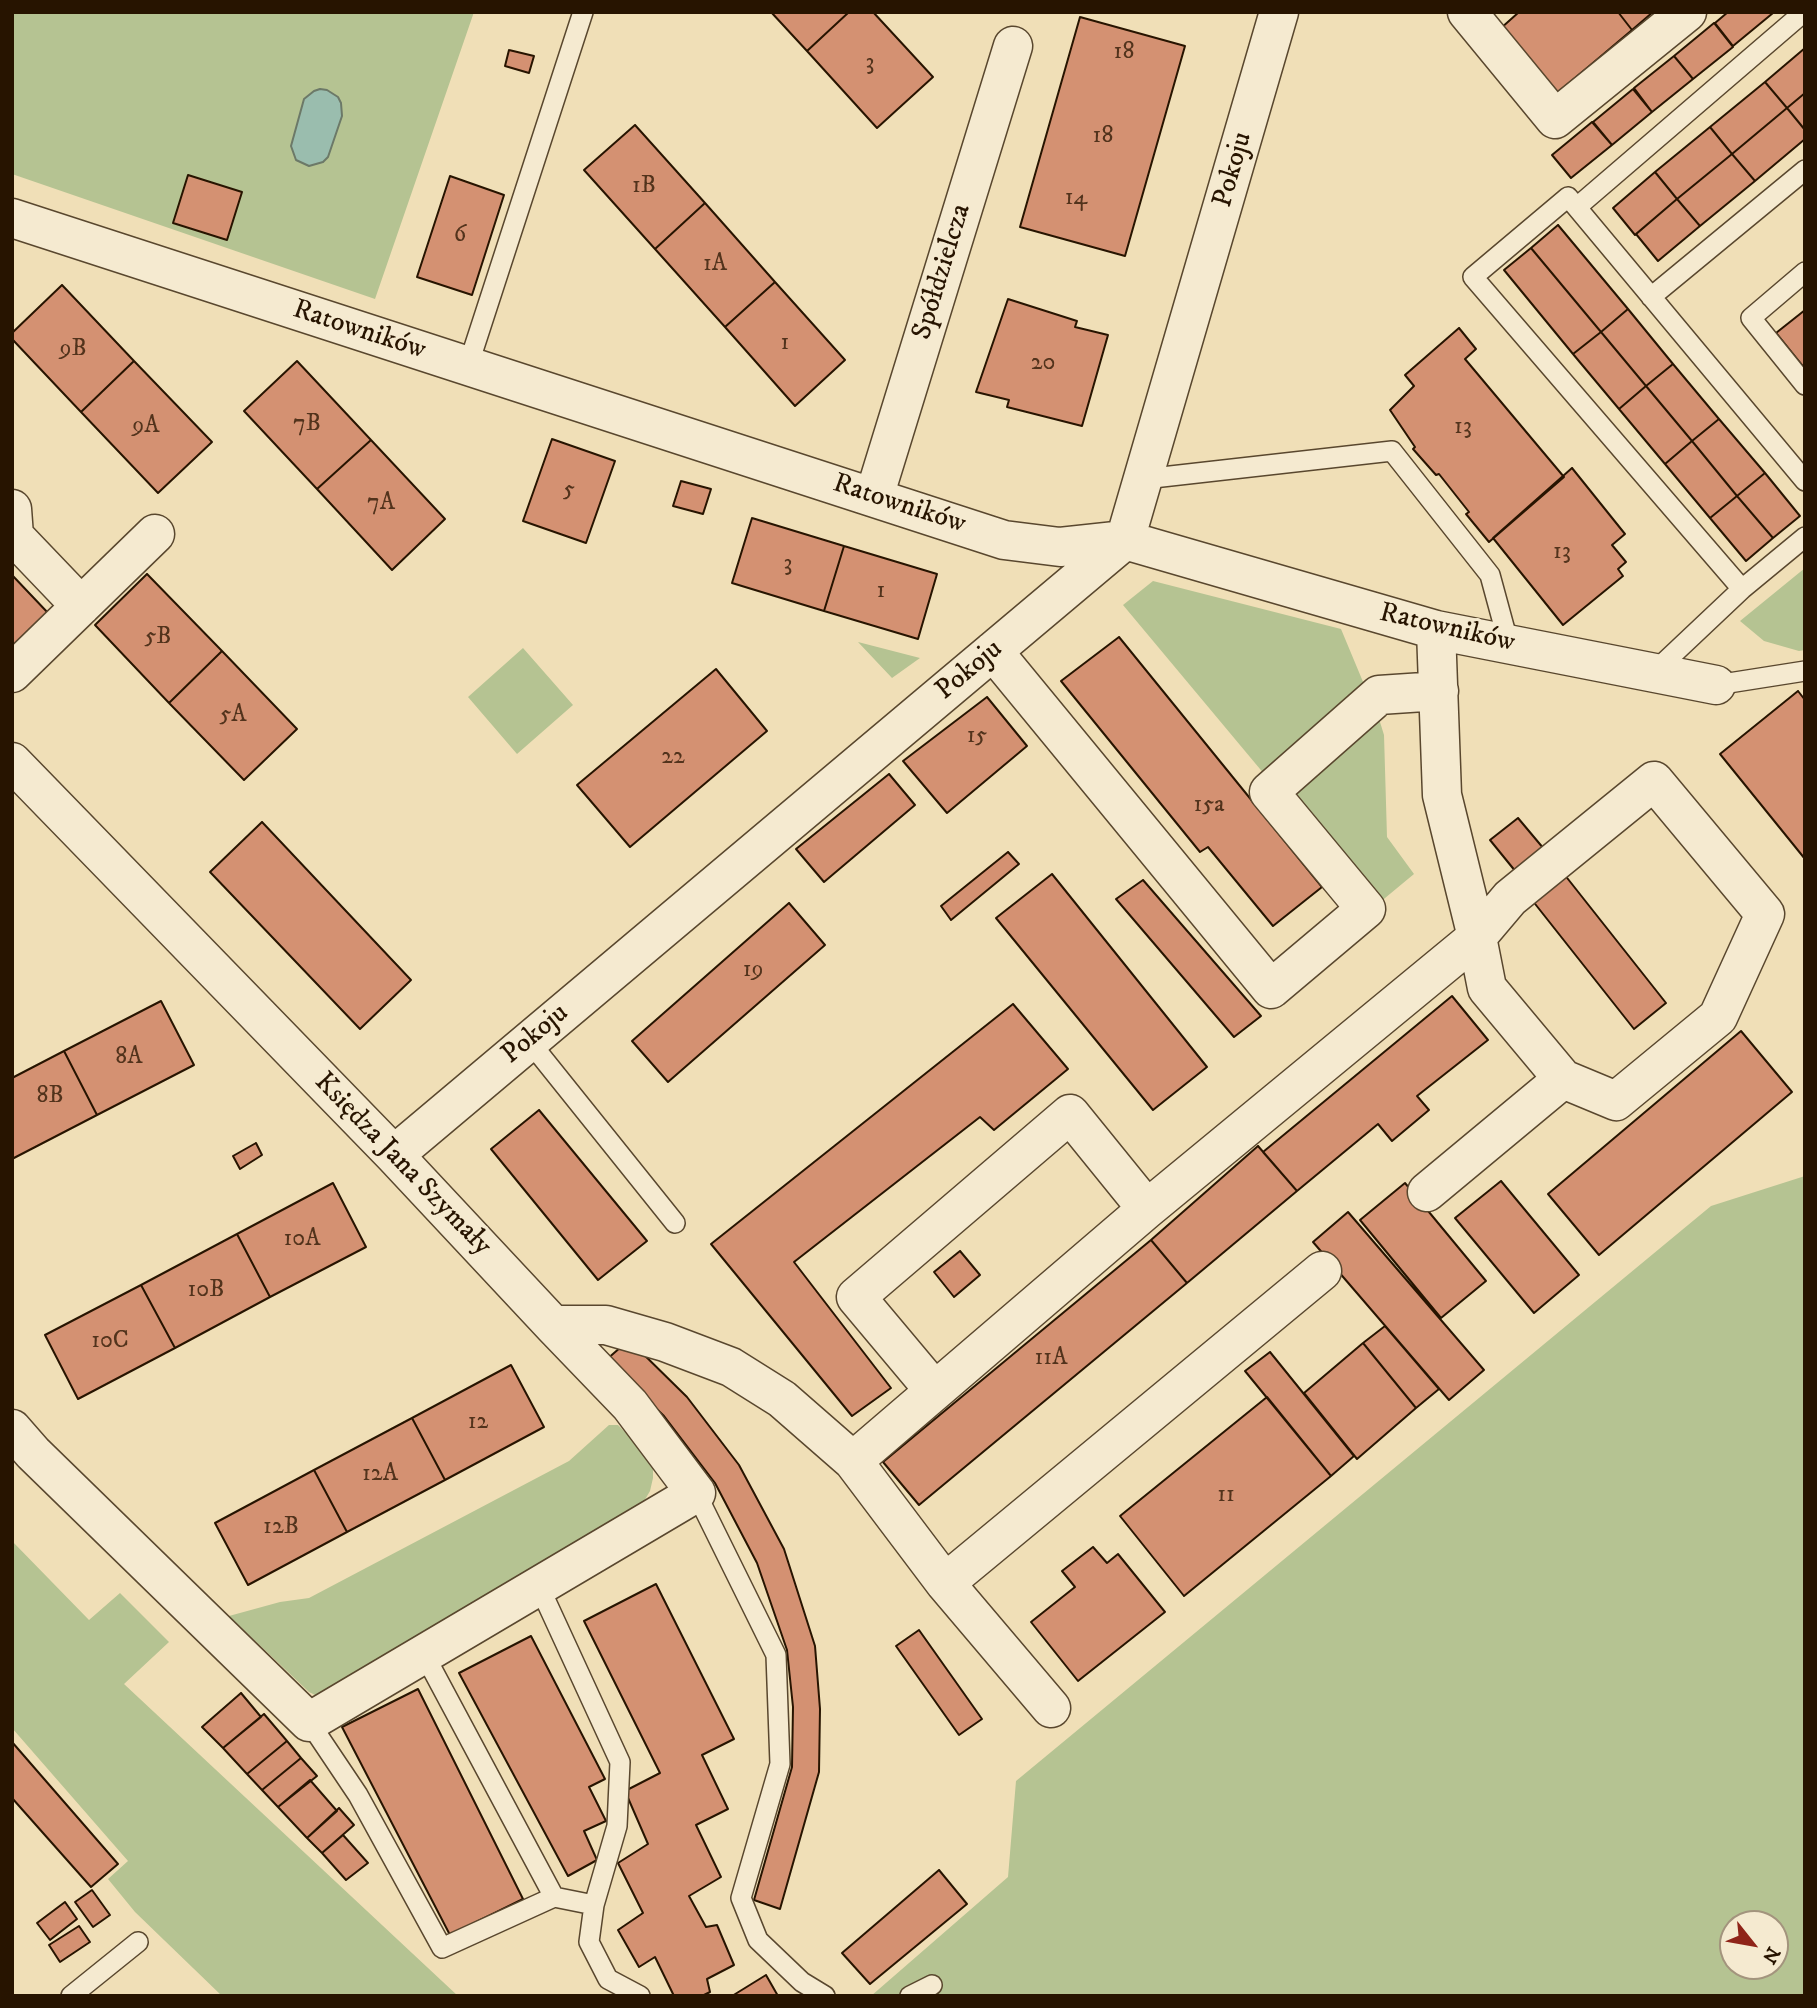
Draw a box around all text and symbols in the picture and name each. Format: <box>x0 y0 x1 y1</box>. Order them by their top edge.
house number: 18 <box>1114 39 1134 67</box>
house number: 3 <box>866 50 874 78</box>
house number: 18 <box>1093 123 1113 151</box>
street label: Pokoju <box>1207 128 1261 212</box>
house number: 1B <box>632 173 656 201</box>
house number: 14 <box>1065 185 1087 213</box>
street label: Spółdzielcza <box>906 200 980 344</box>
house number: 6 <box>454 222 466 250</box>
house number: 1A <box>703 251 727 279</box>
street label: Ratowników <box>288 294 430 368</box>
house number: 1 <box>781 330 789 358</box>
house number: 9B <box>59 336 87 364</box>
house number: 20 <box>1031 350 1055 378</box>
house number: 7B <box>293 411 321 439</box>
house number: 9A <box>132 413 160 441</box>
house number: 13 <box>1454 414 1472 442</box>
street label: Ratowników <box>828 468 970 542</box>
house number: 5 <box>563 477 575 505</box>
house number: 7A <box>367 490 395 518</box>
house number: 13 <box>1553 539 1571 567</box>
house number: 3 <box>784 551 792 579</box>
house number: 1 <box>877 578 885 606</box>
street label: Ratowników <box>1376 597 1518 661</box>
house number: 5B <box>144 624 172 652</box>
street label: Pokoju <box>930 633 1010 709</box>
house number: 5A <box>219 702 247 730</box>
house number: 15 <box>967 723 987 751</box>
house number: 22 <box>661 744 685 772</box>
house number: 15a <box>1194 792 1224 820</box>
house number: 19 <box>743 957 763 985</box>
street label: Pokoju <box>496 997 576 1073</box>
house number: 8A <box>115 1044 143 1072</box>
street label: Księdza Jana Szymały <box>306 1067 498 1263</box>
house number: 8B <box>36 1083 64 1111</box>
house number: 10A <box>284 1226 320 1254</box>
house number: 10B <box>188 1277 224 1305</box>
house number: 10C <box>91 1328 129 1356</box>
house number: 11A <box>1035 1345 1067 1373</box>
house number: 12 <box>468 1409 488 1437</box>
house number: 12A <box>362 1461 398 1489</box>
house number: 11 <box>1217 1482 1235 1510</box>
house number: 12B <box>263 1514 299 1542</box>
north arrow <box>1719 1910 1789 1980</box>
text: N <box>1757 1942 1785 1968</box>

